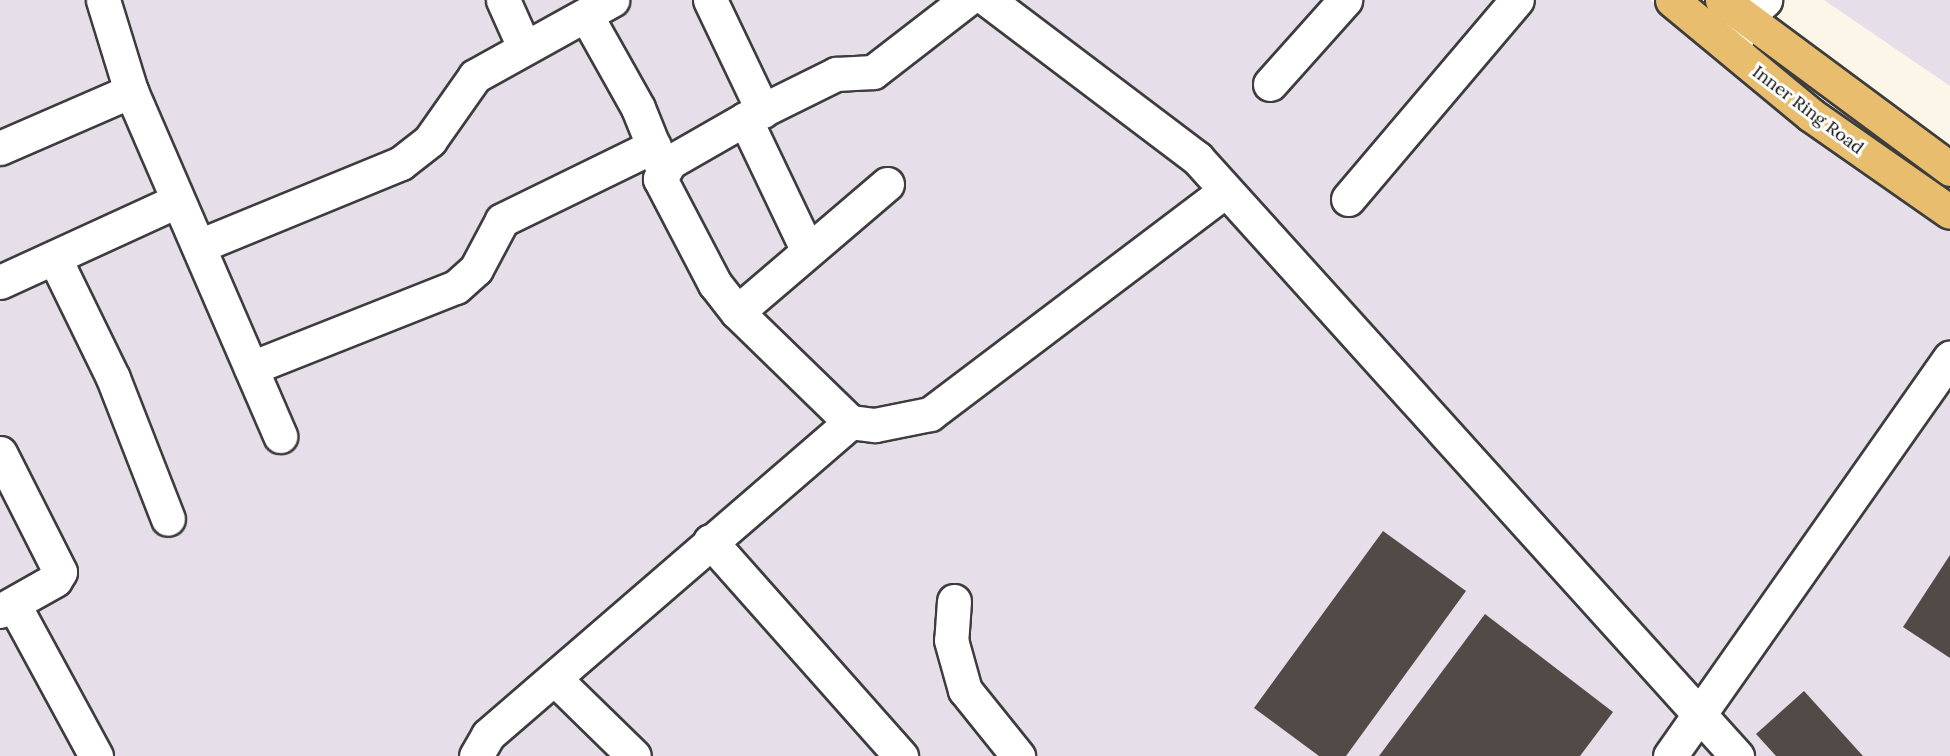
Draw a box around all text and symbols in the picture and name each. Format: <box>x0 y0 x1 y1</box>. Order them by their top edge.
street label: Inner Ring Road <box>1748 61 1868 159</box>

